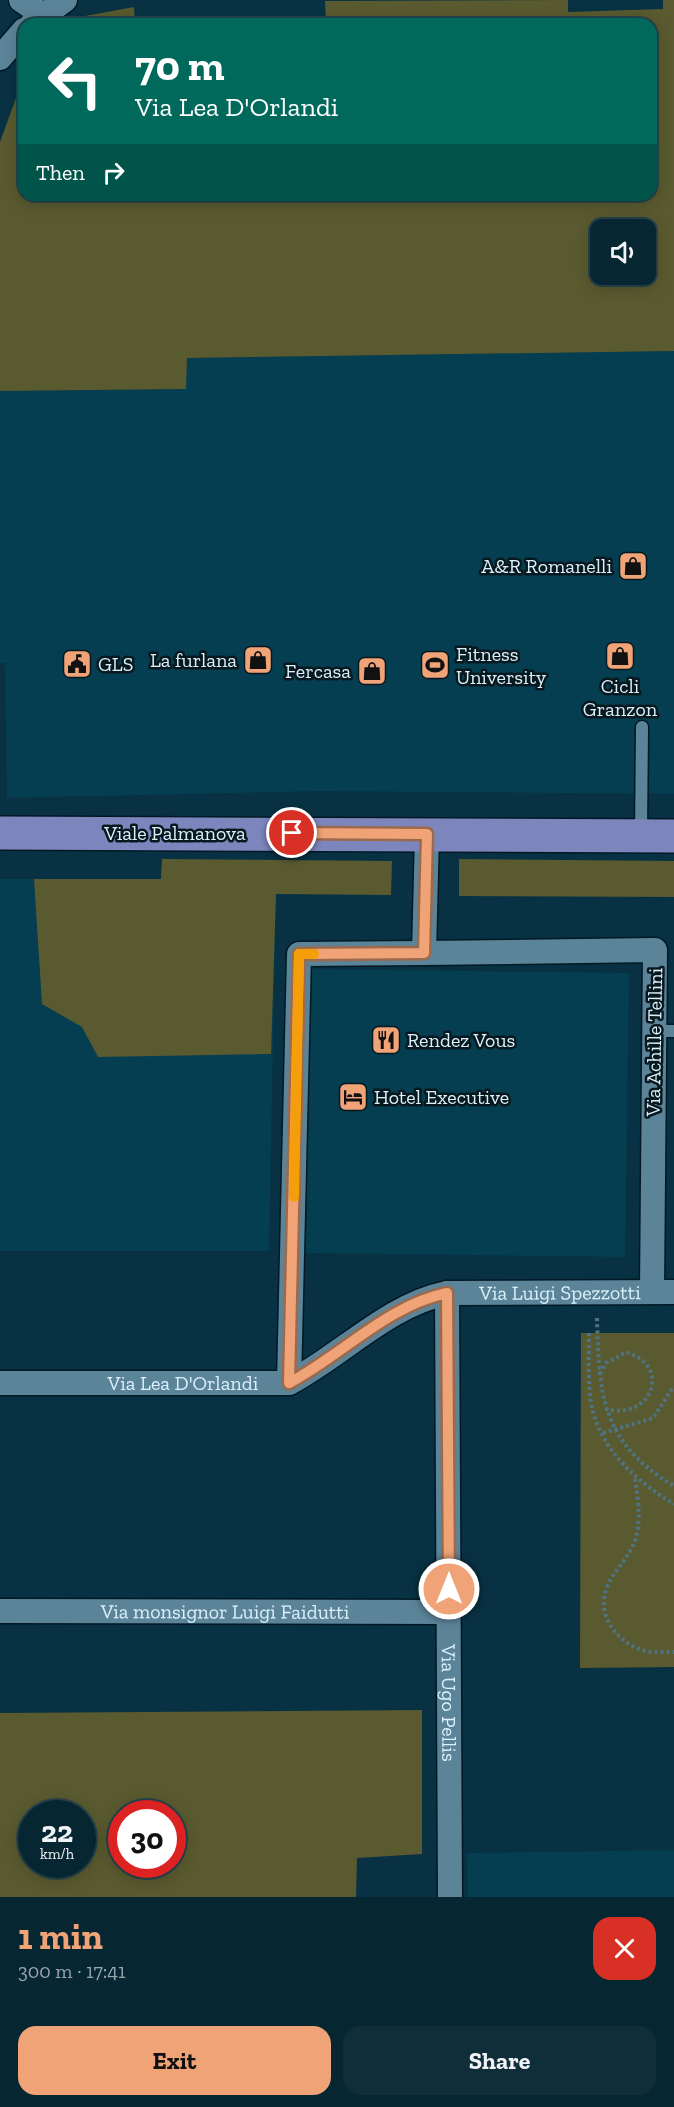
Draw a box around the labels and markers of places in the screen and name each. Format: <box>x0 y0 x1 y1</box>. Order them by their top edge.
shop icon: A&R Romanelli <box>617 550 649 582</box>
place label: A&R Romanelli <box>481 554 612 578</box>
shop icon: Cicli Granzon <box>604 640 636 672</box>
place label: Fitness University <box>456 642 547 689</box>
shop icon: La furlana <box>242 644 274 676</box>
public building icon: GLS <box>61 648 93 680</box>
place label: La furlana <box>150 648 237 672</box>
sports icon: Fitness University <box>419 649 451 681</box>
place label: GLS <box>98 652 133 676</box>
shop icon: Fercasa <box>356 655 388 687</box>
place label: Fercasa <box>285 659 351 683</box>
place label: Cicli Granzon <box>583 674 658 721</box>
pin <box>266 807 317 858</box>
restaurant icon: Rendez Vous <box>370 1024 402 1056</box>
place label: Rendez Vous <box>407 1028 515 1052</box>
hotel icon: Hotel Executive <box>337 1081 369 1113</box>
place label: Hotel Executive <box>374 1085 509 1109</box>

